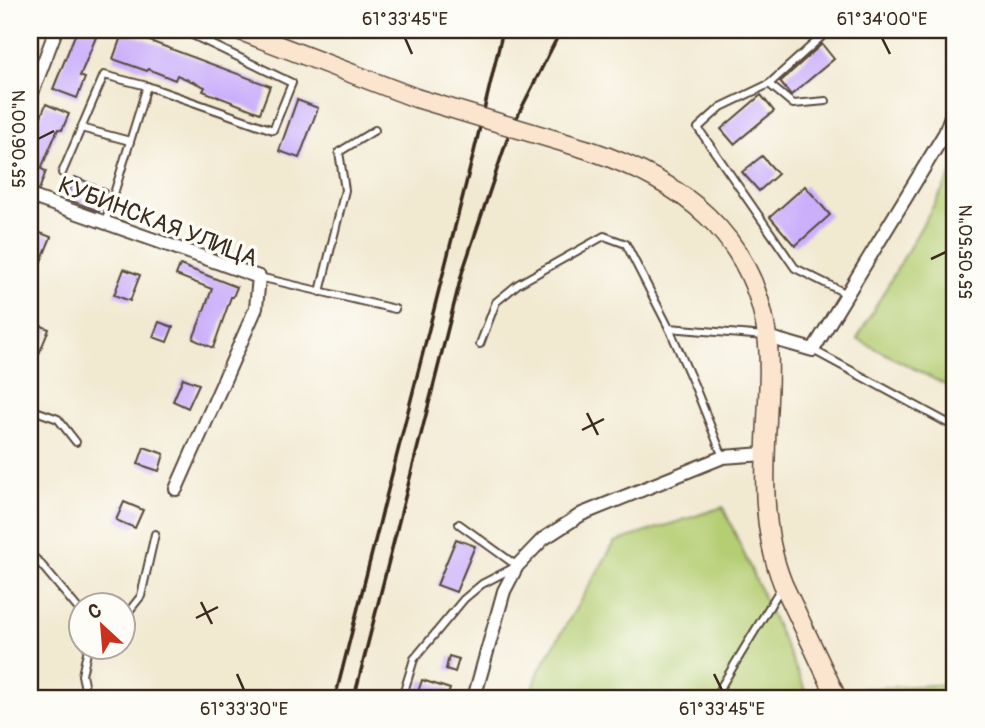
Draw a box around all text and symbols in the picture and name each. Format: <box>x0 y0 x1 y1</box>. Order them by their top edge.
text: 61°33'45"E <box>362 8 448 31</box>
text: 61°34'00"E <box>837 8 927 31</box>
text: 55°06'00"N <box>8 90 31 188</box>
street label: КУБИНСКАЯ УЛИЦА <box>54 171 262 273</box>
text: 55°05'50"N <box>955 205 978 299</box>
north arrow <box>66 592 136 662</box>
text: С <box>84 598 106 625</box>
text: 61°33'30"E <box>200 698 288 721</box>
text: 61°33'45"E <box>679 698 765 721</box>

